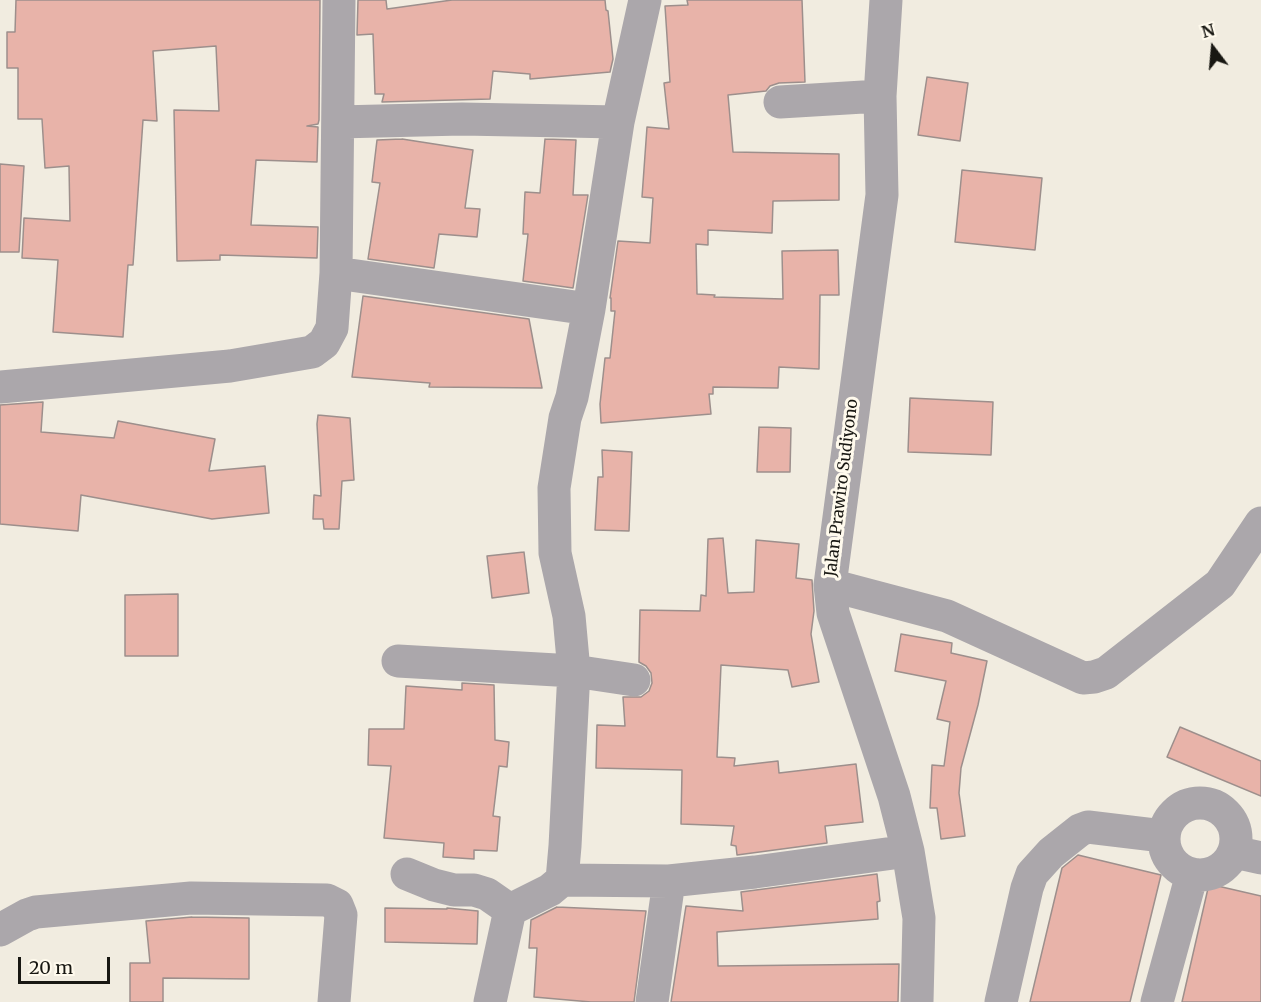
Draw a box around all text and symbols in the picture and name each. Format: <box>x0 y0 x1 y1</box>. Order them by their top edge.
north arrow <box>1183 18 1243 78</box>
text: N <box>1199 19 1217 42</box>
street label: Jalan Prawiro Sudiyono <box>822 398 862 578</box>
scale bar <box>21 945 112 983</box>
text: 20 m <box>29 956 73 979</box>

